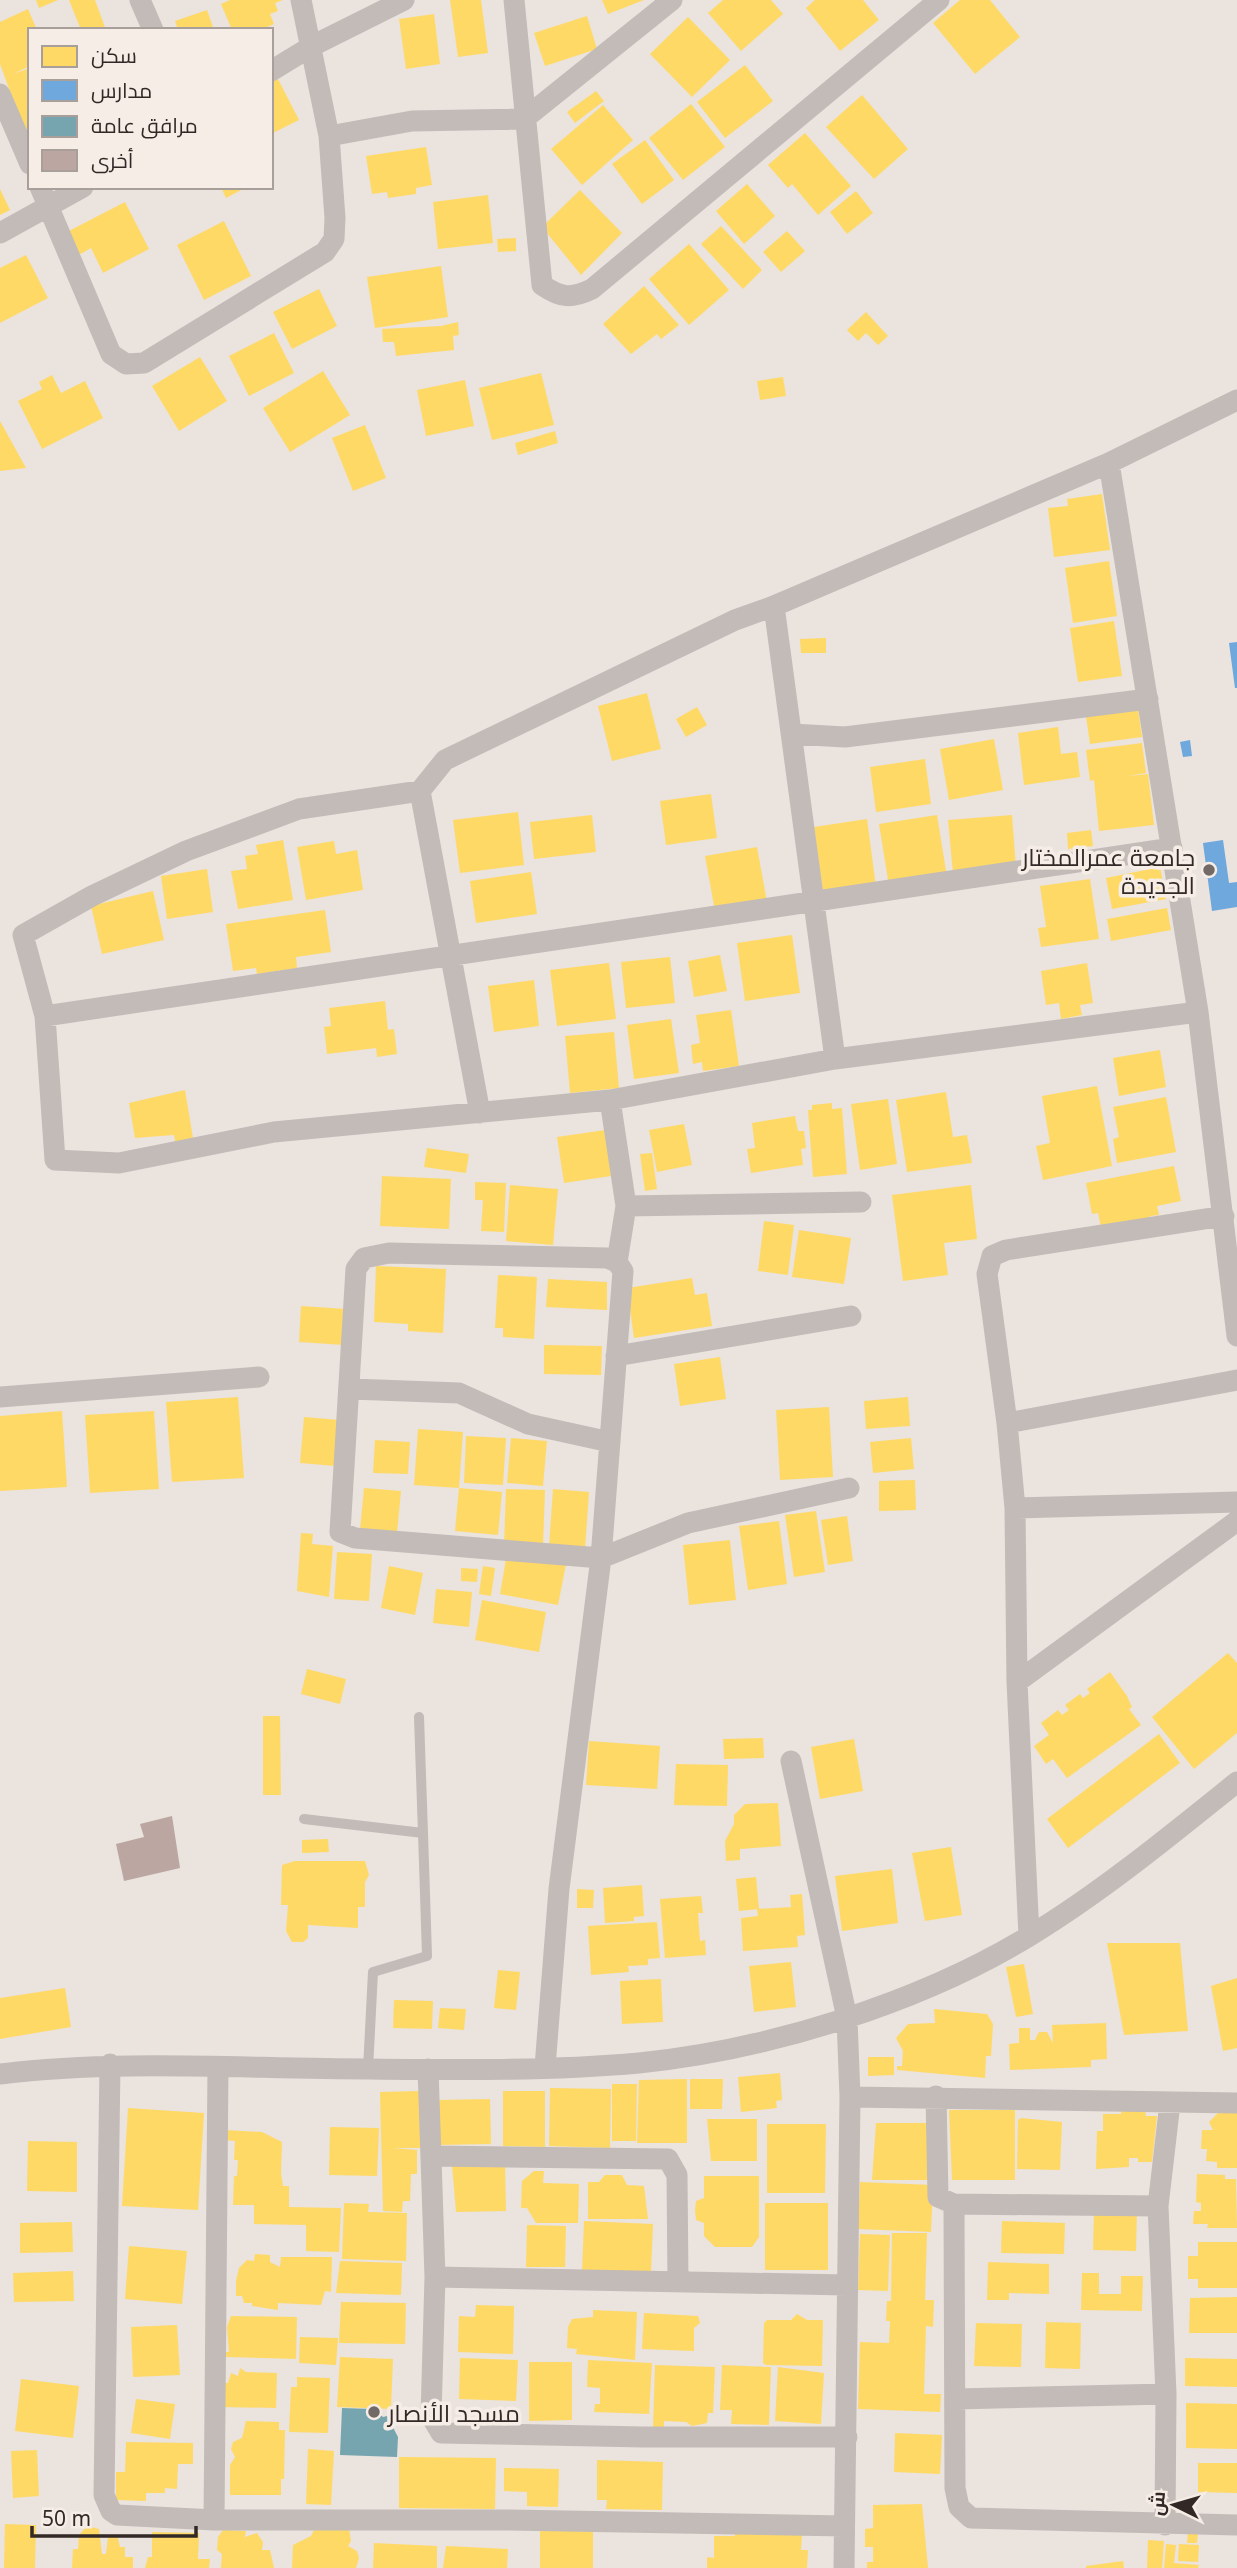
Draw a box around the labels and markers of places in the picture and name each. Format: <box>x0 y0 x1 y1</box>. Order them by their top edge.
place label: جامعة عمرالمختار الجديدة <box>1020 840 1195 901</box>
marker: جامعة عمرالمختار الجديدة <box>1201 862 1217 878</box>
place label: مسجد الأنصار <box>386 2396 520 2429</box>
marker: مسجد الأنصار <box>366 2404 382 2420</box>

